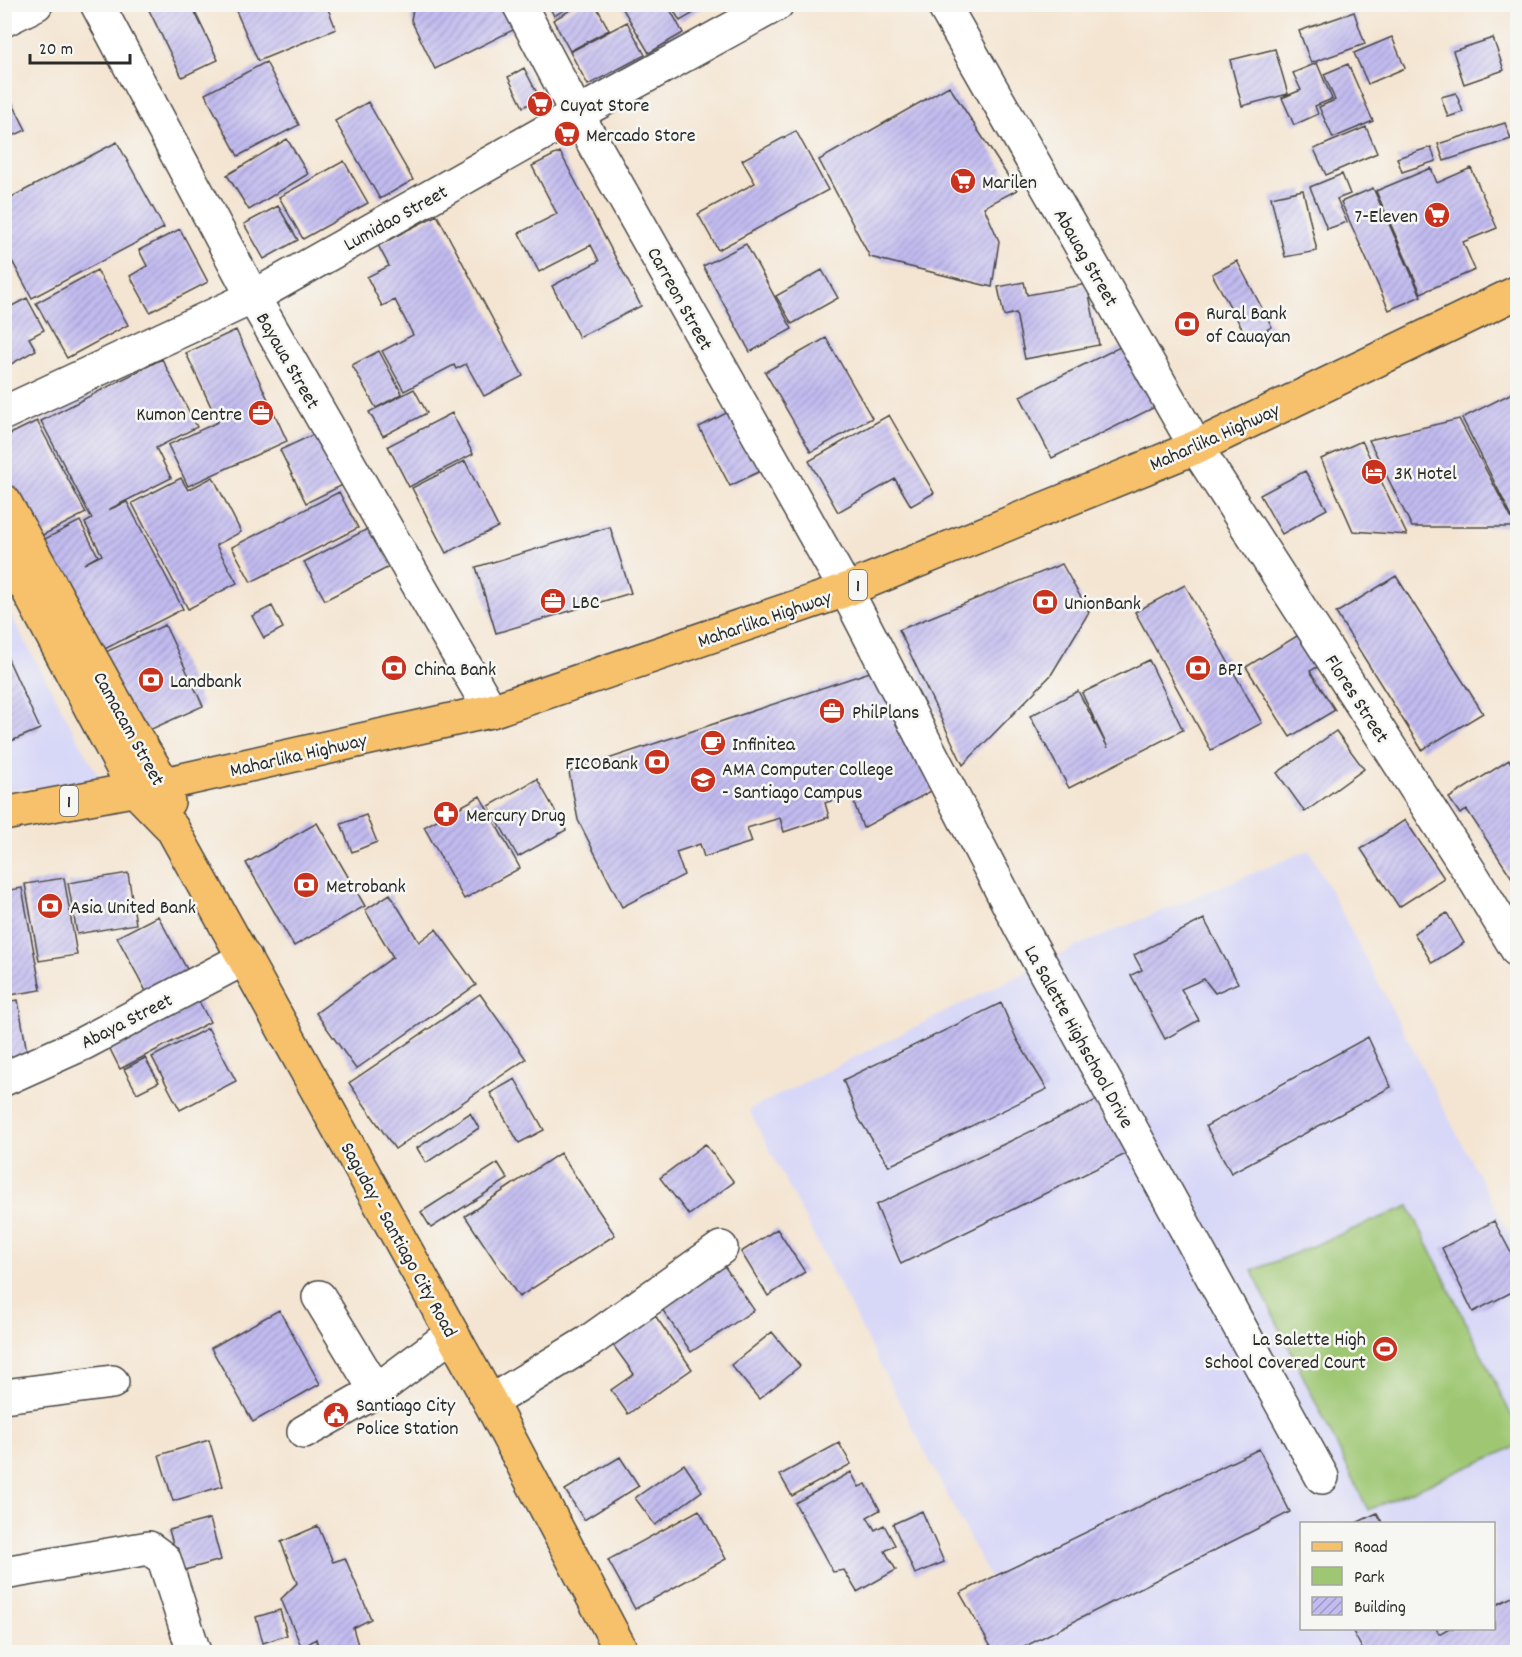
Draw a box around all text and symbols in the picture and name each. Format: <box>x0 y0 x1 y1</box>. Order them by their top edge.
scale bar <box>30 27 130 65</box>
text: 20 m <box>39 38 73 63</box>
supermarket icon: Cuyat Store <box>525 89 555 119</box>
place label: Cuyat Store <box>560 93 649 121</box>
supermarket icon: Mercado Store <box>552 119 582 149</box>
place label: Mercado Store <box>586 123 696 151</box>
supermarket icon: Marilen <box>948 166 978 196</box>
place label: Marilen <box>982 170 1037 198</box>
street label: Lumidao Street <box>339 179 454 260</box>
supermarket icon: 7-Eleven <box>1422 200 1452 230</box>
street label: Abauag Street <box>1045 204 1124 313</box>
place label: 7-Eleven <box>1354 204 1418 232</box>
street label: Carreon Street <box>638 243 718 356</box>
place label: Rural Bank of Cauayan <box>1206 301 1291 352</box>
street label: Bayaua Street <box>247 308 325 415</box>
bank icon: Rural Bank of Cauayan <box>1172 309 1202 339</box>
street label: Maharlika Highway <box>1146 397 1286 480</box>
office icon: Kumon Centre <box>246 398 276 428</box>
place label: Kumon Centre <box>136 402 242 430</box>
hotel icon: 3K Hotel <box>1359 457 1389 487</box>
place label: 3K Hotel <box>1394 461 1457 489</box>
road number: 1 <box>849 570 867 600</box>
street label: Maharlika Highway <box>694 585 836 657</box>
office icon: LBC <box>538 586 568 616</box>
bank icon: UnionBank <box>1030 587 1060 617</box>
place label: LBC <box>572 590 600 618</box>
place label: UnionBank <box>1064 591 1141 619</box>
street label: Flores Street <box>1316 650 1395 749</box>
bank icon: China Bank <box>379 653 409 683</box>
bank icon: BPI <box>1183 653 1213 683</box>
place label: China Bank <box>414 657 496 685</box>
place label: BPI <box>1218 657 1243 685</box>
bank icon: Landbank <box>136 665 166 695</box>
street label: Camacam Street <box>84 667 170 792</box>
place label: Landbank <box>170 669 242 697</box>
office icon: PhilPlans <box>817 696 847 726</box>
place label: PhilPlans <box>852 700 920 728</box>
street label: Maharlika Highway <box>227 727 371 786</box>
cafe icon: Infinitea <box>698 728 728 758</box>
place label: Infinitea <box>732 732 796 760</box>
bank icon: FICOBank <box>642 747 672 777</box>
place label: FICOBank <box>565 751 638 779</box>
place label: AMA Computer College - Santiago Campus <box>722 757 894 808</box>
school or university icon: AMA Computer College - Santiago Campus <box>688 765 718 795</box>
road number: 1 <box>60 786 78 816</box>
pharmacy icon: Mercury Drug <box>431 799 461 829</box>
place label: Mercury Drug <box>466 803 566 831</box>
bank icon: Metrobank <box>291 870 321 900</box>
place label: Metrobank <box>326 874 406 902</box>
bank icon: Asia United Bank <box>35 891 65 921</box>
place label: Asia United Bank <box>70 895 196 923</box>
street label: La Salette Highschool Drive <box>1015 941 1139 1134</box>
street label: Abaya Street <box>77 988 178 1058</box>
street label: Saguday - Santiago City Road <box>332 1138 463 1343</box>
place label: La Salette High School Covered Court <box>1205 1327 1366 1378</box>
sports icon: La Salette High School Covered Court <box>1370 1334 1400 1364</box>
place label: Santiago City Police Station <box>356 1393 459 1444</box>
public building icon: Santiago City Police Station <box>321 1400 351 1430</box>
legend <box>1300 1522 1495 1630</box>
text: Road <box>1354 1536 1388 1561</box>
text: Park <box>1354 1566 1385 1591</box>
text: Building <box>1354 1596 1406 1621</box>

